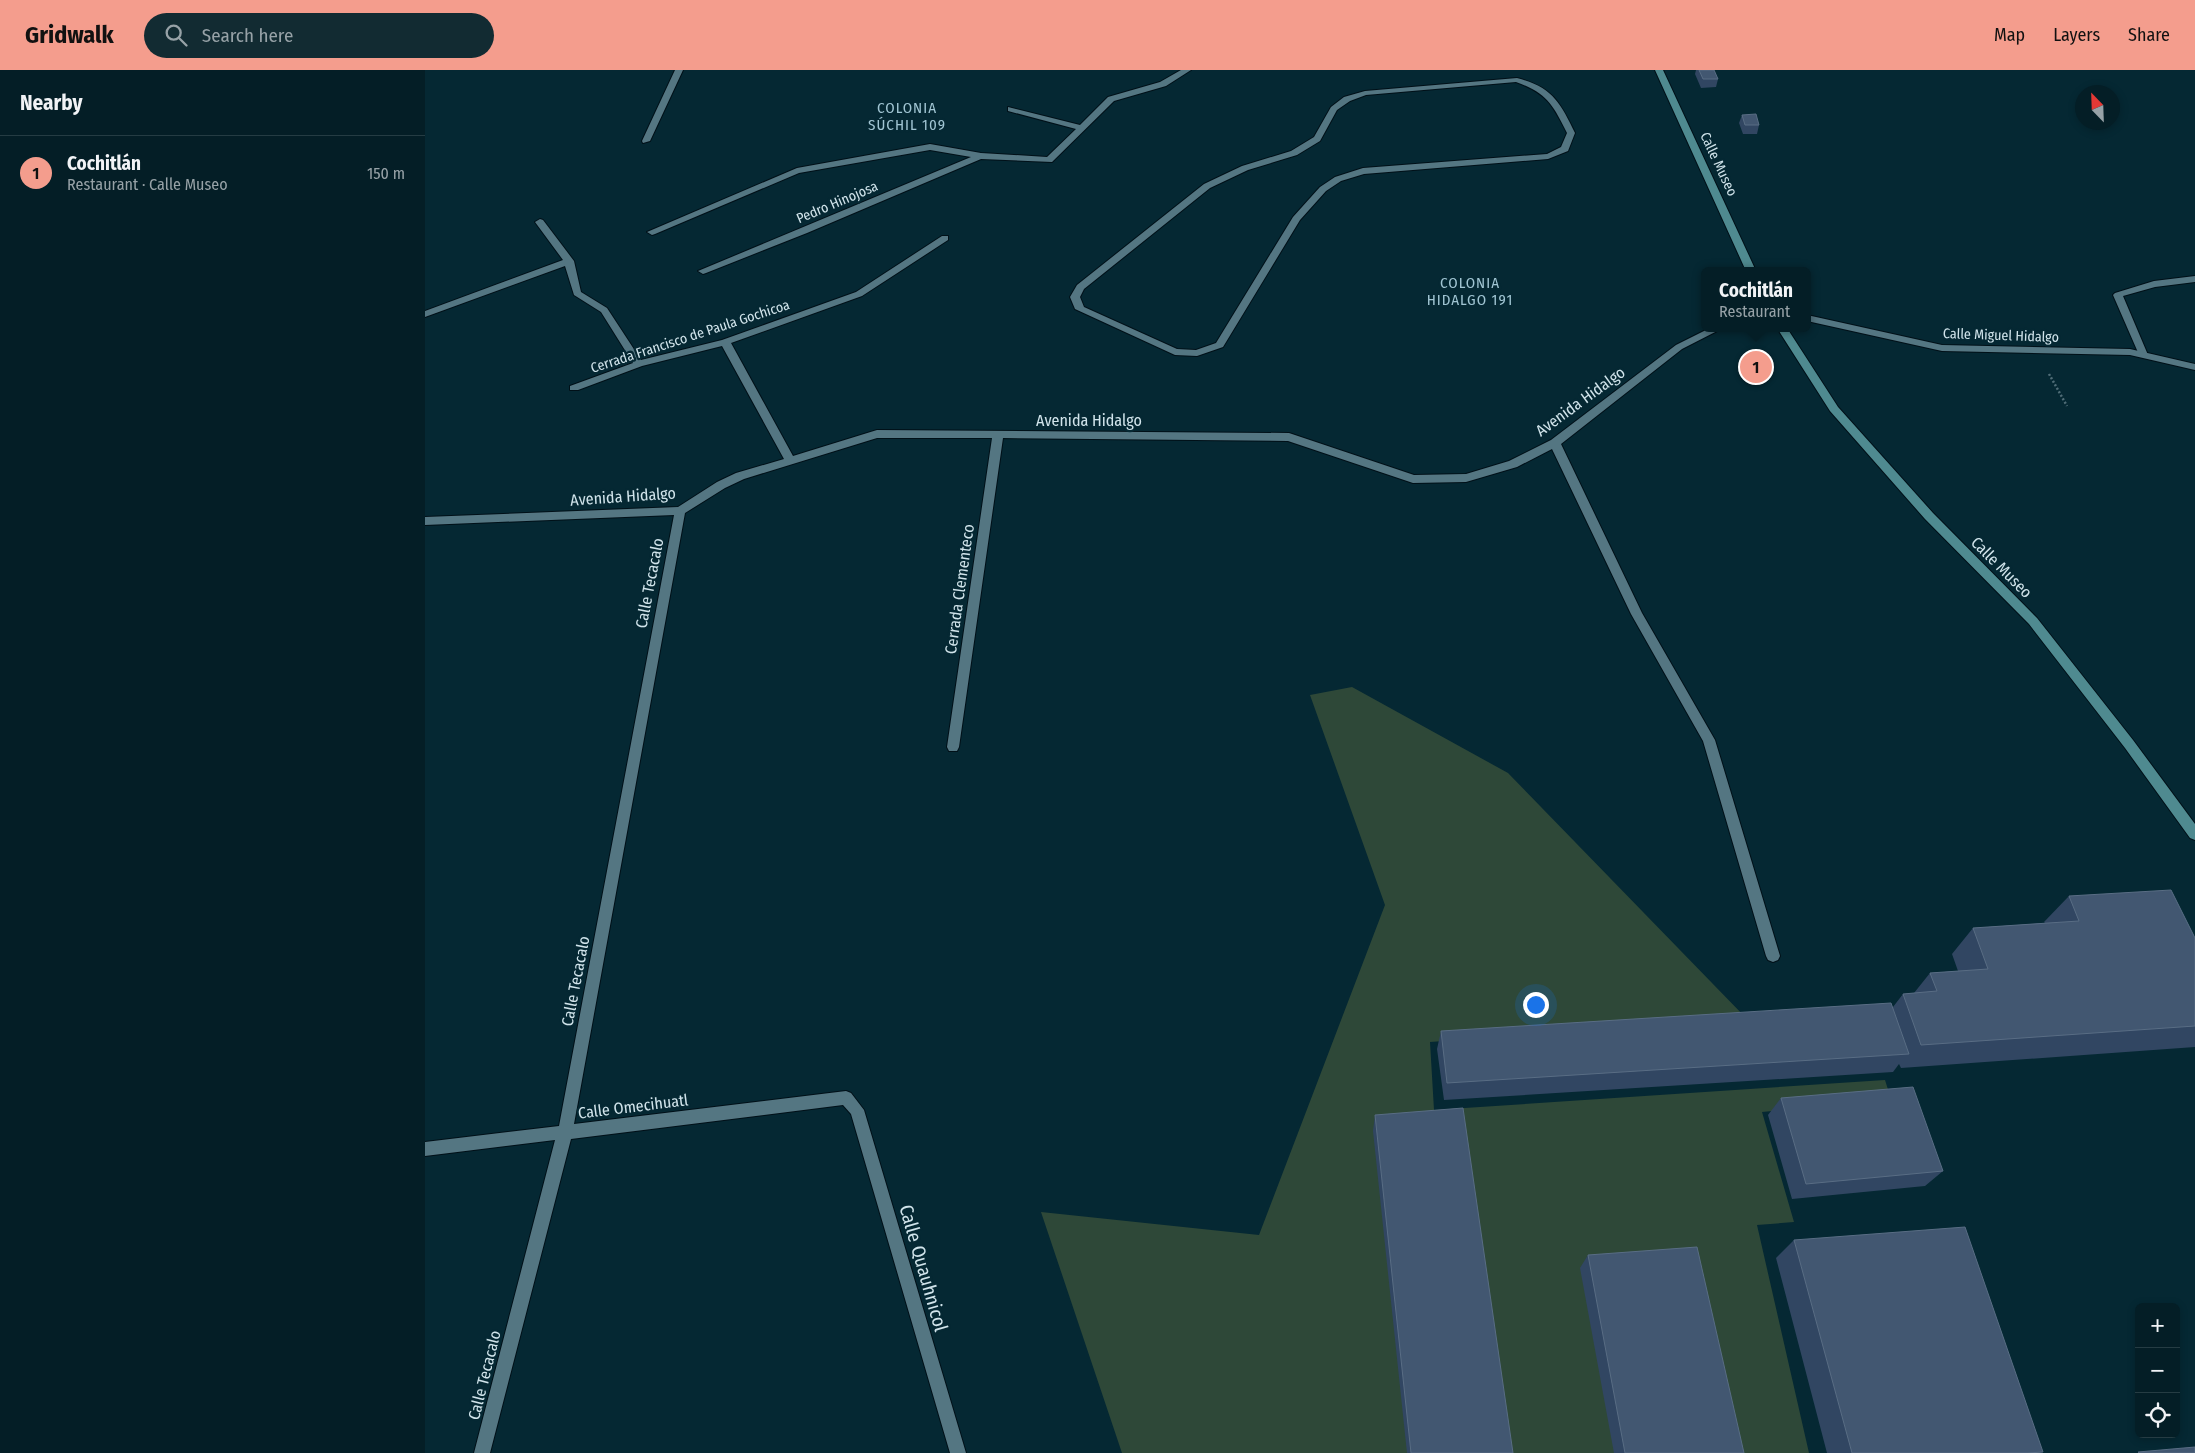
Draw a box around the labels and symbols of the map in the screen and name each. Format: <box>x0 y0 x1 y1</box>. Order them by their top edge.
north arrow <box>2075 85 2120 130</box>
district label: COLONIA SÚCHIL 109 <box>868 99 946 134</box>
street label: Calle Museo <box>1696 129 1741 199</box>
street label: Pedro Hinojosa <box>794 178 881 227</box>
district label: COLONIA HIDALGO 191 <box>1427 274 1513 309</box>
street label: Cerrada Francisco de Paula Gochicoa <box>589 296 792 377</box>
street label: Calle Miguel Hidalgo <box>1943 325 2059 346</box>
pin: 1 <box>1740 348 1772 386</box>
street label: Avenida Hidalgo <box>1532 363 1629 440</box>
street label: Avenida Hidalgo <box>1036 411 1142 430</box>
street label: Avenida Hidalgo <box>570 483 677 510</box>
street label: Cerrada Clementeco <box>941 523 978 655</box>
street label: Calle Museo <box>1967 533 2036 602</box>
street label: Calle Tecacalo <box>631 536 668 630</box>
street label: Calle Tecacalo <box>557 934 594 1028</box>
your location <box>1523 992 1549 1018</box>
street label: Calle Omecihuatl <box>577 1090 689 1123</box>
street label: Calle Quauhnicol <box>894 1202 953 1334</box>
street label: Calle Tecacalo <box>464 1328 505 1422</box>

